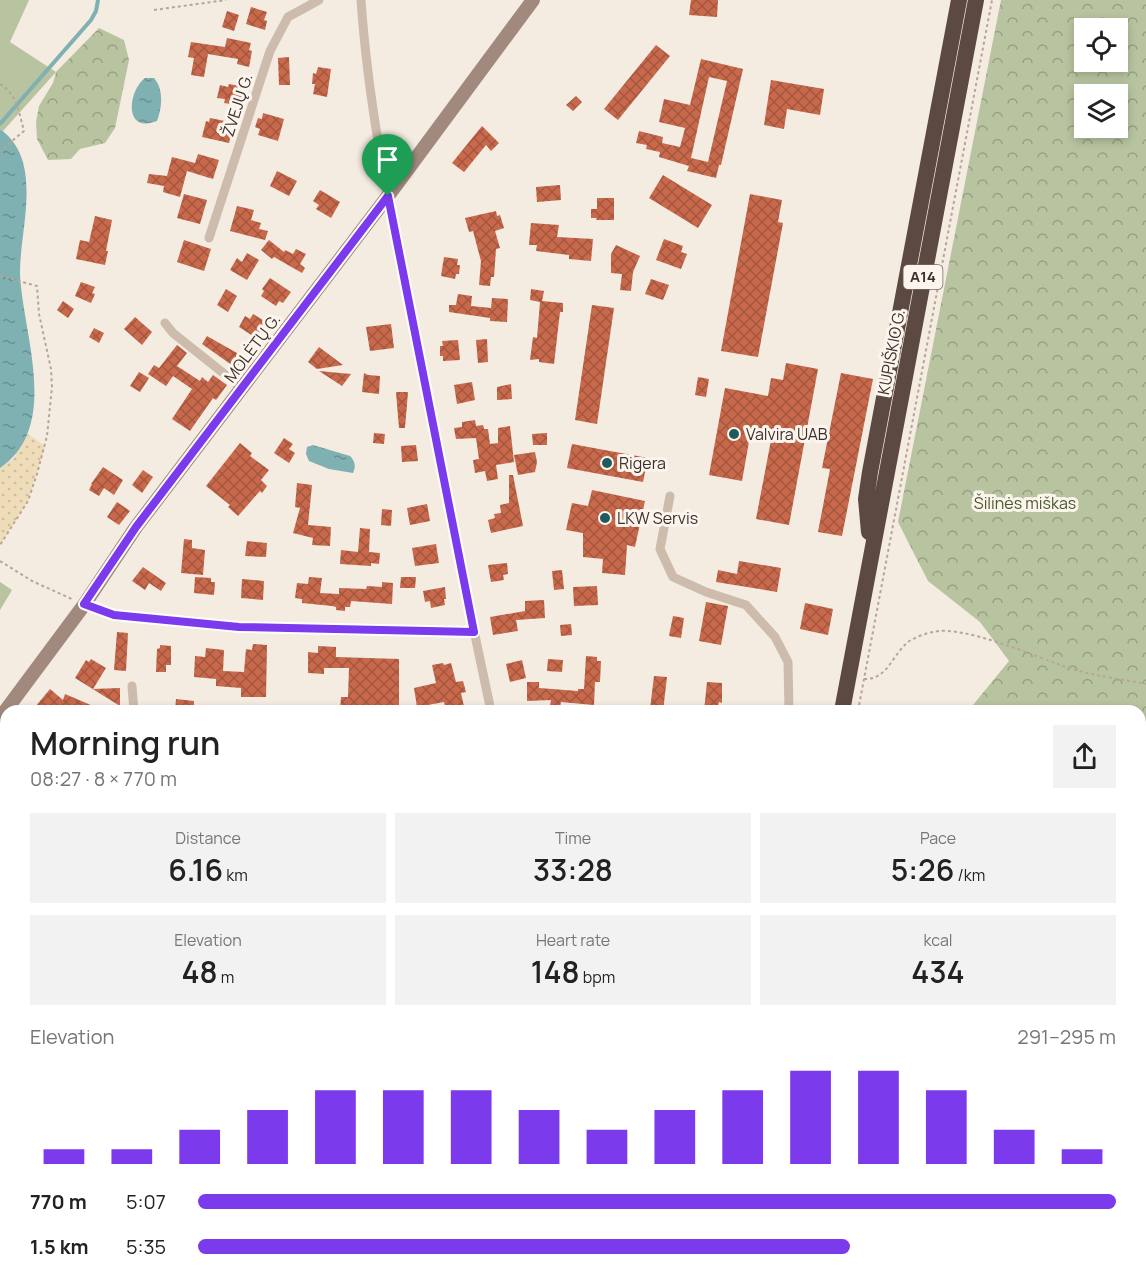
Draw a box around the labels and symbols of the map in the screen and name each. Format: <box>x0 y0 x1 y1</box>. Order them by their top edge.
street label: ŽVEJŲ G. <box>216 71 258 139</box>
pin <box>362 134 413 196</box>
road number: A14 <box>904 265 942 289</box>
street label: KUPIŠKIO G. <box>872 307 910 397</box>
street label: MOLĖTŲ G. <box>219 309 285 387</box>
place label: Valvira UAB <box>746 423 828 445</box>
marker: Valvira UAB <box>727 427 741 441</box>
place label: Rigera <box>619 452 666 474</box>
marker: Rigera <box>600 456 614 470</box>
park label: Šilinės miškas <box>974 492 1076 514</box>
place label: LKW Servis <box>617 507 698 529</box>
marker: LKW Servis <box>598 511 612 525</box>

